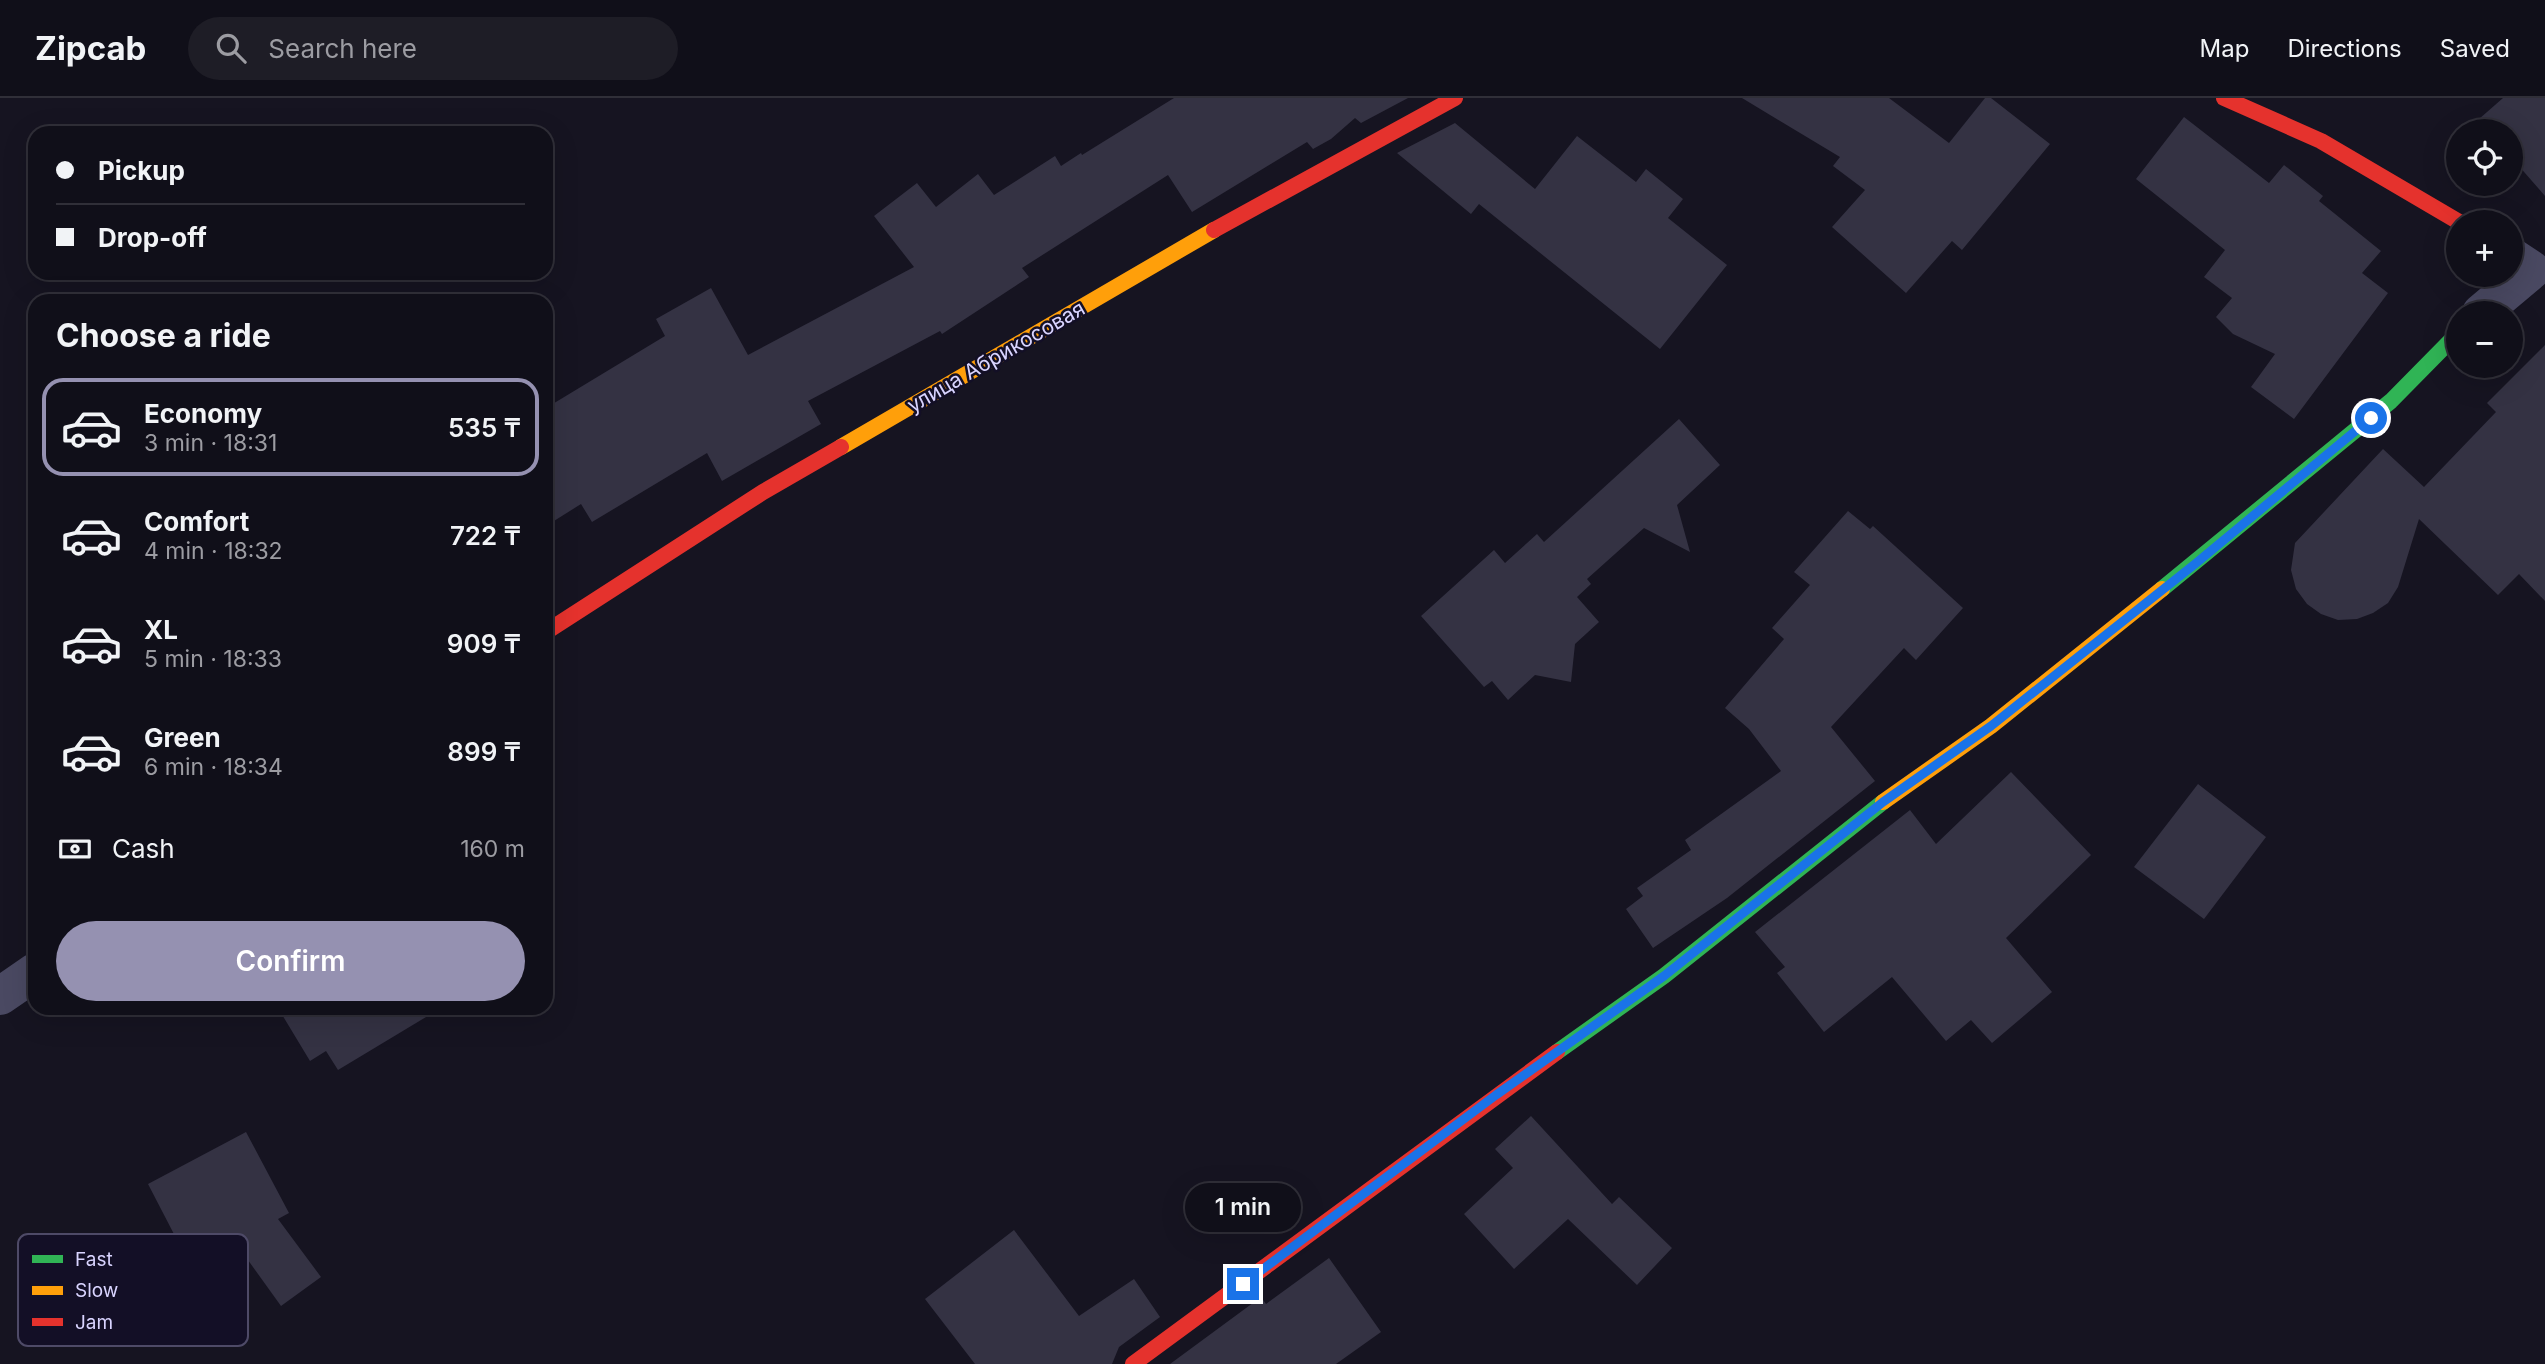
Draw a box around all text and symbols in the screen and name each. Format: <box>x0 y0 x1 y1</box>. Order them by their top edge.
search box <box>188 17 678 80</box>
text: Zipcab <box>35 28 146 68</box>
icon: search <box>212 29 250 67</box>
text: Search here <box>268 33 417 64</box>
text: Map <box>2200 34 2249 63</box>
text: Directions <box>2287 34 2402 63</box>
text: Saved <box>2440 34 2510 63</box>
map controls <box>2446 119 2523 378</box>
button: locate <box>2446 119 2523 196</box>
text: Pickup <box>98 155 185 186</box>
button: + <box>2446 210 2523 287</box>
text: Drop-off <box>98 222 207 253</box>
street label: улица Абрикосовая <box>902 295 1089 418</box>
button: − <box>2446 301 2523 378</box>
text: Choose a ride <box>56 316 271 355</box>
icon: car <box>60 396 123 459</box>
text: Economy <box>144 398 262 429</box>
route start <box>2355 402 2387 434</box>
text: 535 ₸ <box>448 412 521 443</box>
text: 3 min · 18:31 <box>144 429 277 457</box>
icon: car <box>60 504 123 567</box>
text: Comfort <box>144 506 249 537</box>
text: 722 ₸ <box>450 520 521 551</box>
text: 4 min · 18:32 <box>144 537 283 565</box>
icon: car <box>60 612 123 675</box>
text: XL <box>144 614 178 645</box>
text: 909 ₸ <box>447 628 521 659</box>
text: 5 min · 18:33 <box>144 645 282 673</box>
icon: car <box>60 720 123 783</box>
text: Green <box>144 722 221 753</box>
text: 899 ₸ <box>447 736 521 767</box>
text: 6 min · 18:34 <box>144 753 283 781</box>
icon: cash <box>56 830 94 868</box>
text: Cash <box>112 833 175 864</box>
text: 160 m <box>460 835 525 863</box>
button: Confirm <box>56 921 525 1001</box>
callout: 1 min <box>1185 1182 1301 1232</box>
text: 1 min <box>1215 1193 1271 1221</box>
legend <box>18 1234 248 1346</box>
text: Fast <box>75 1248 113 1271</box>
route end <box>1227 1268 1259 1300</box>
text: Slow <box>75 1279 118 1302</box>
text: Jam <box>75 1311 113 1334</box>

